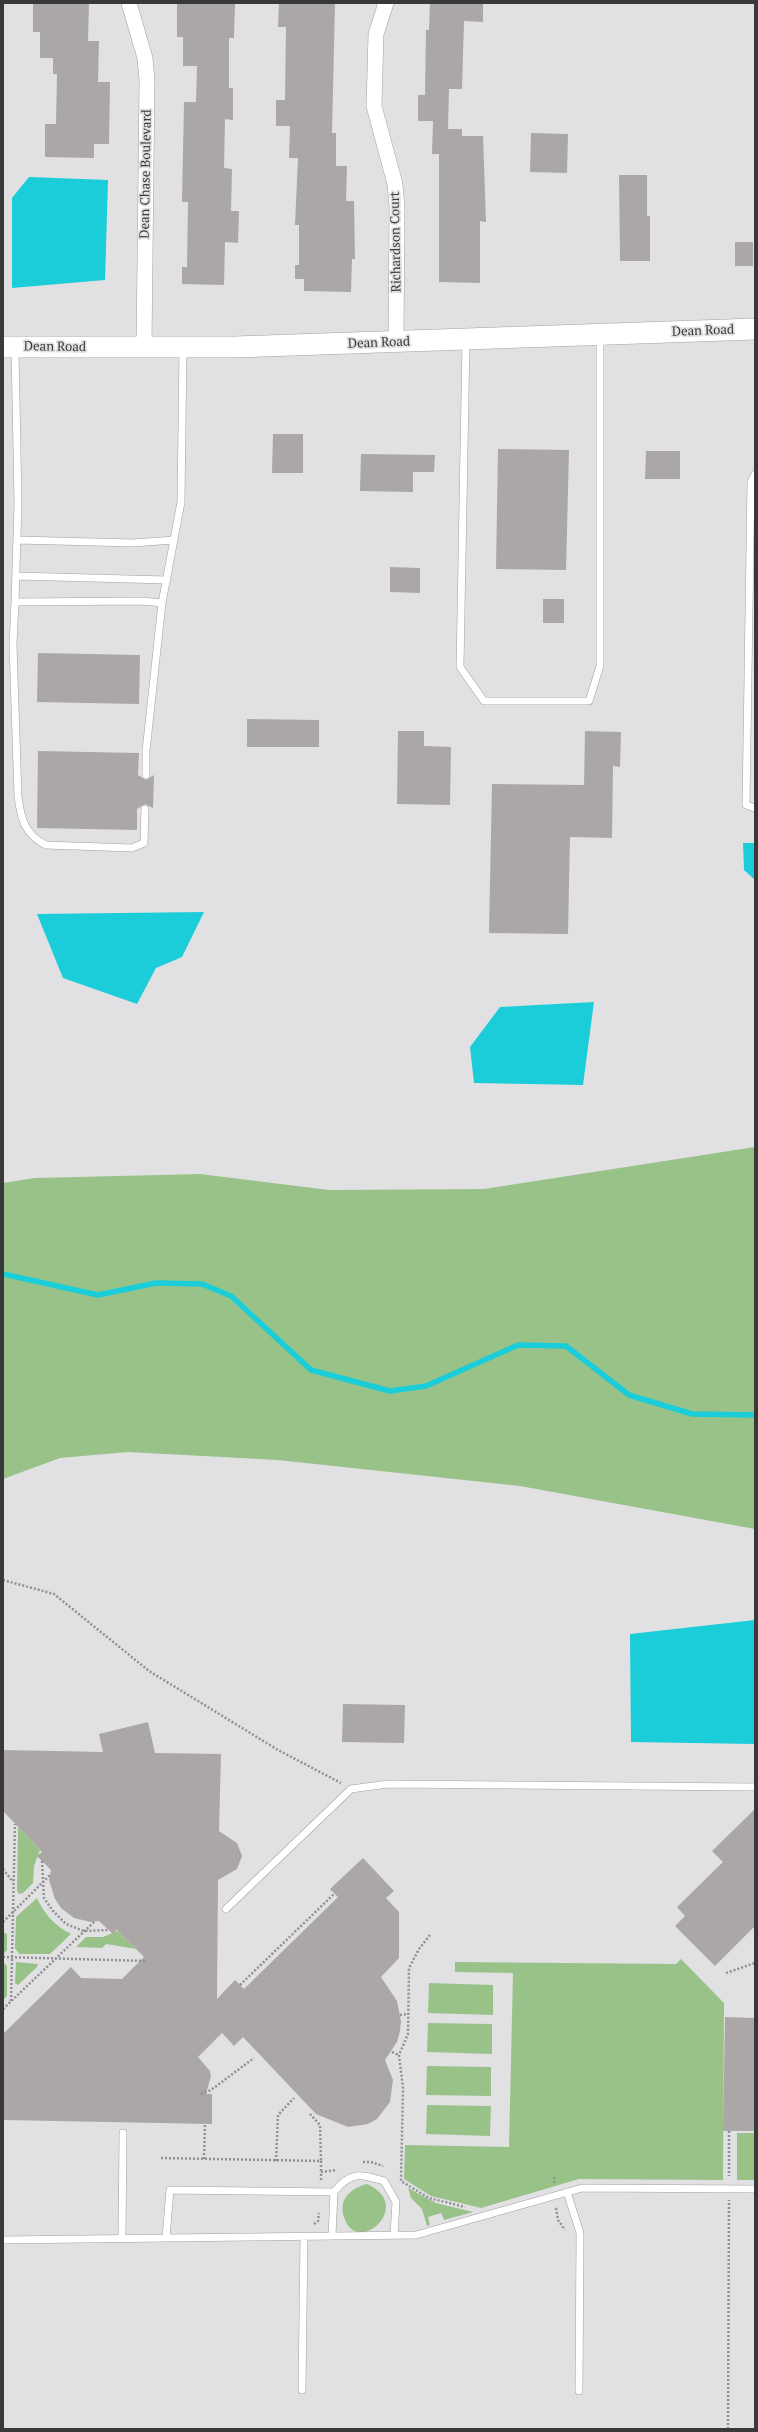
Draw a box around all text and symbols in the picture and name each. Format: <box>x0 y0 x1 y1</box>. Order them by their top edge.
street label: Dean Chase Boulevard <box>137 109 155 239</box>
street label: Richardson Court <box>387 191 405 293</box>
street label: Dean Road <box>672 322 734 340</box>
street label: Dean Road <box>348 334 410 352</box>
street label: Dean Road <box>24 339 86 355</box>

